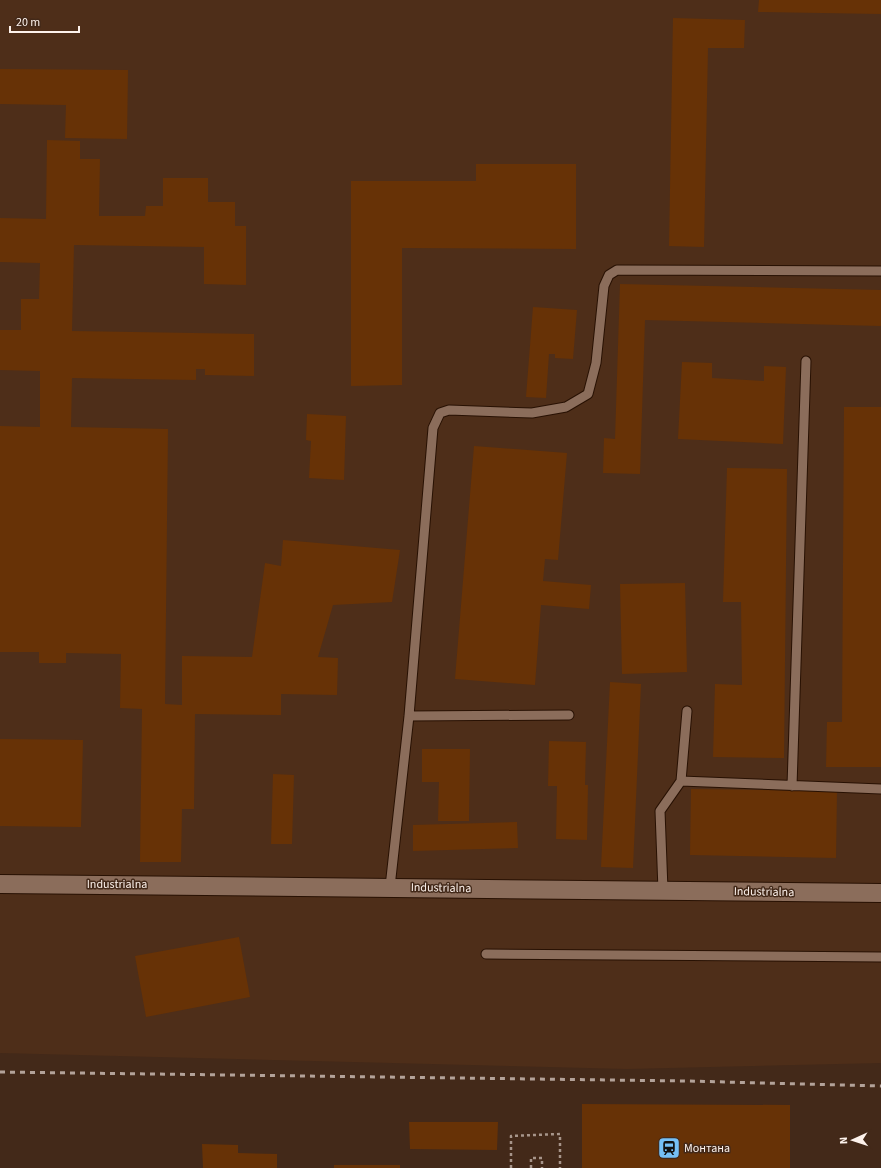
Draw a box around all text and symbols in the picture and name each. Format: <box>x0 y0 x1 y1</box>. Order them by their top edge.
scale bar <box>10 8 79 34</box>
text: 20 m <box>16 14 40 31</box>
street label: Industrialna <box>87 876 147 893</box>
street label: Industrialna <box>411 879 471 897</box>
street label: Industrialna <box>734 883 794 901</box>
north arrow <box>833 1120 873 1160</box>
station icon: Монтана <box>656 1135 682 1161</box>
text: N <box>836 1136 851 1145</box>
place label: Монтана <box>684 1140 730 1157</box>

